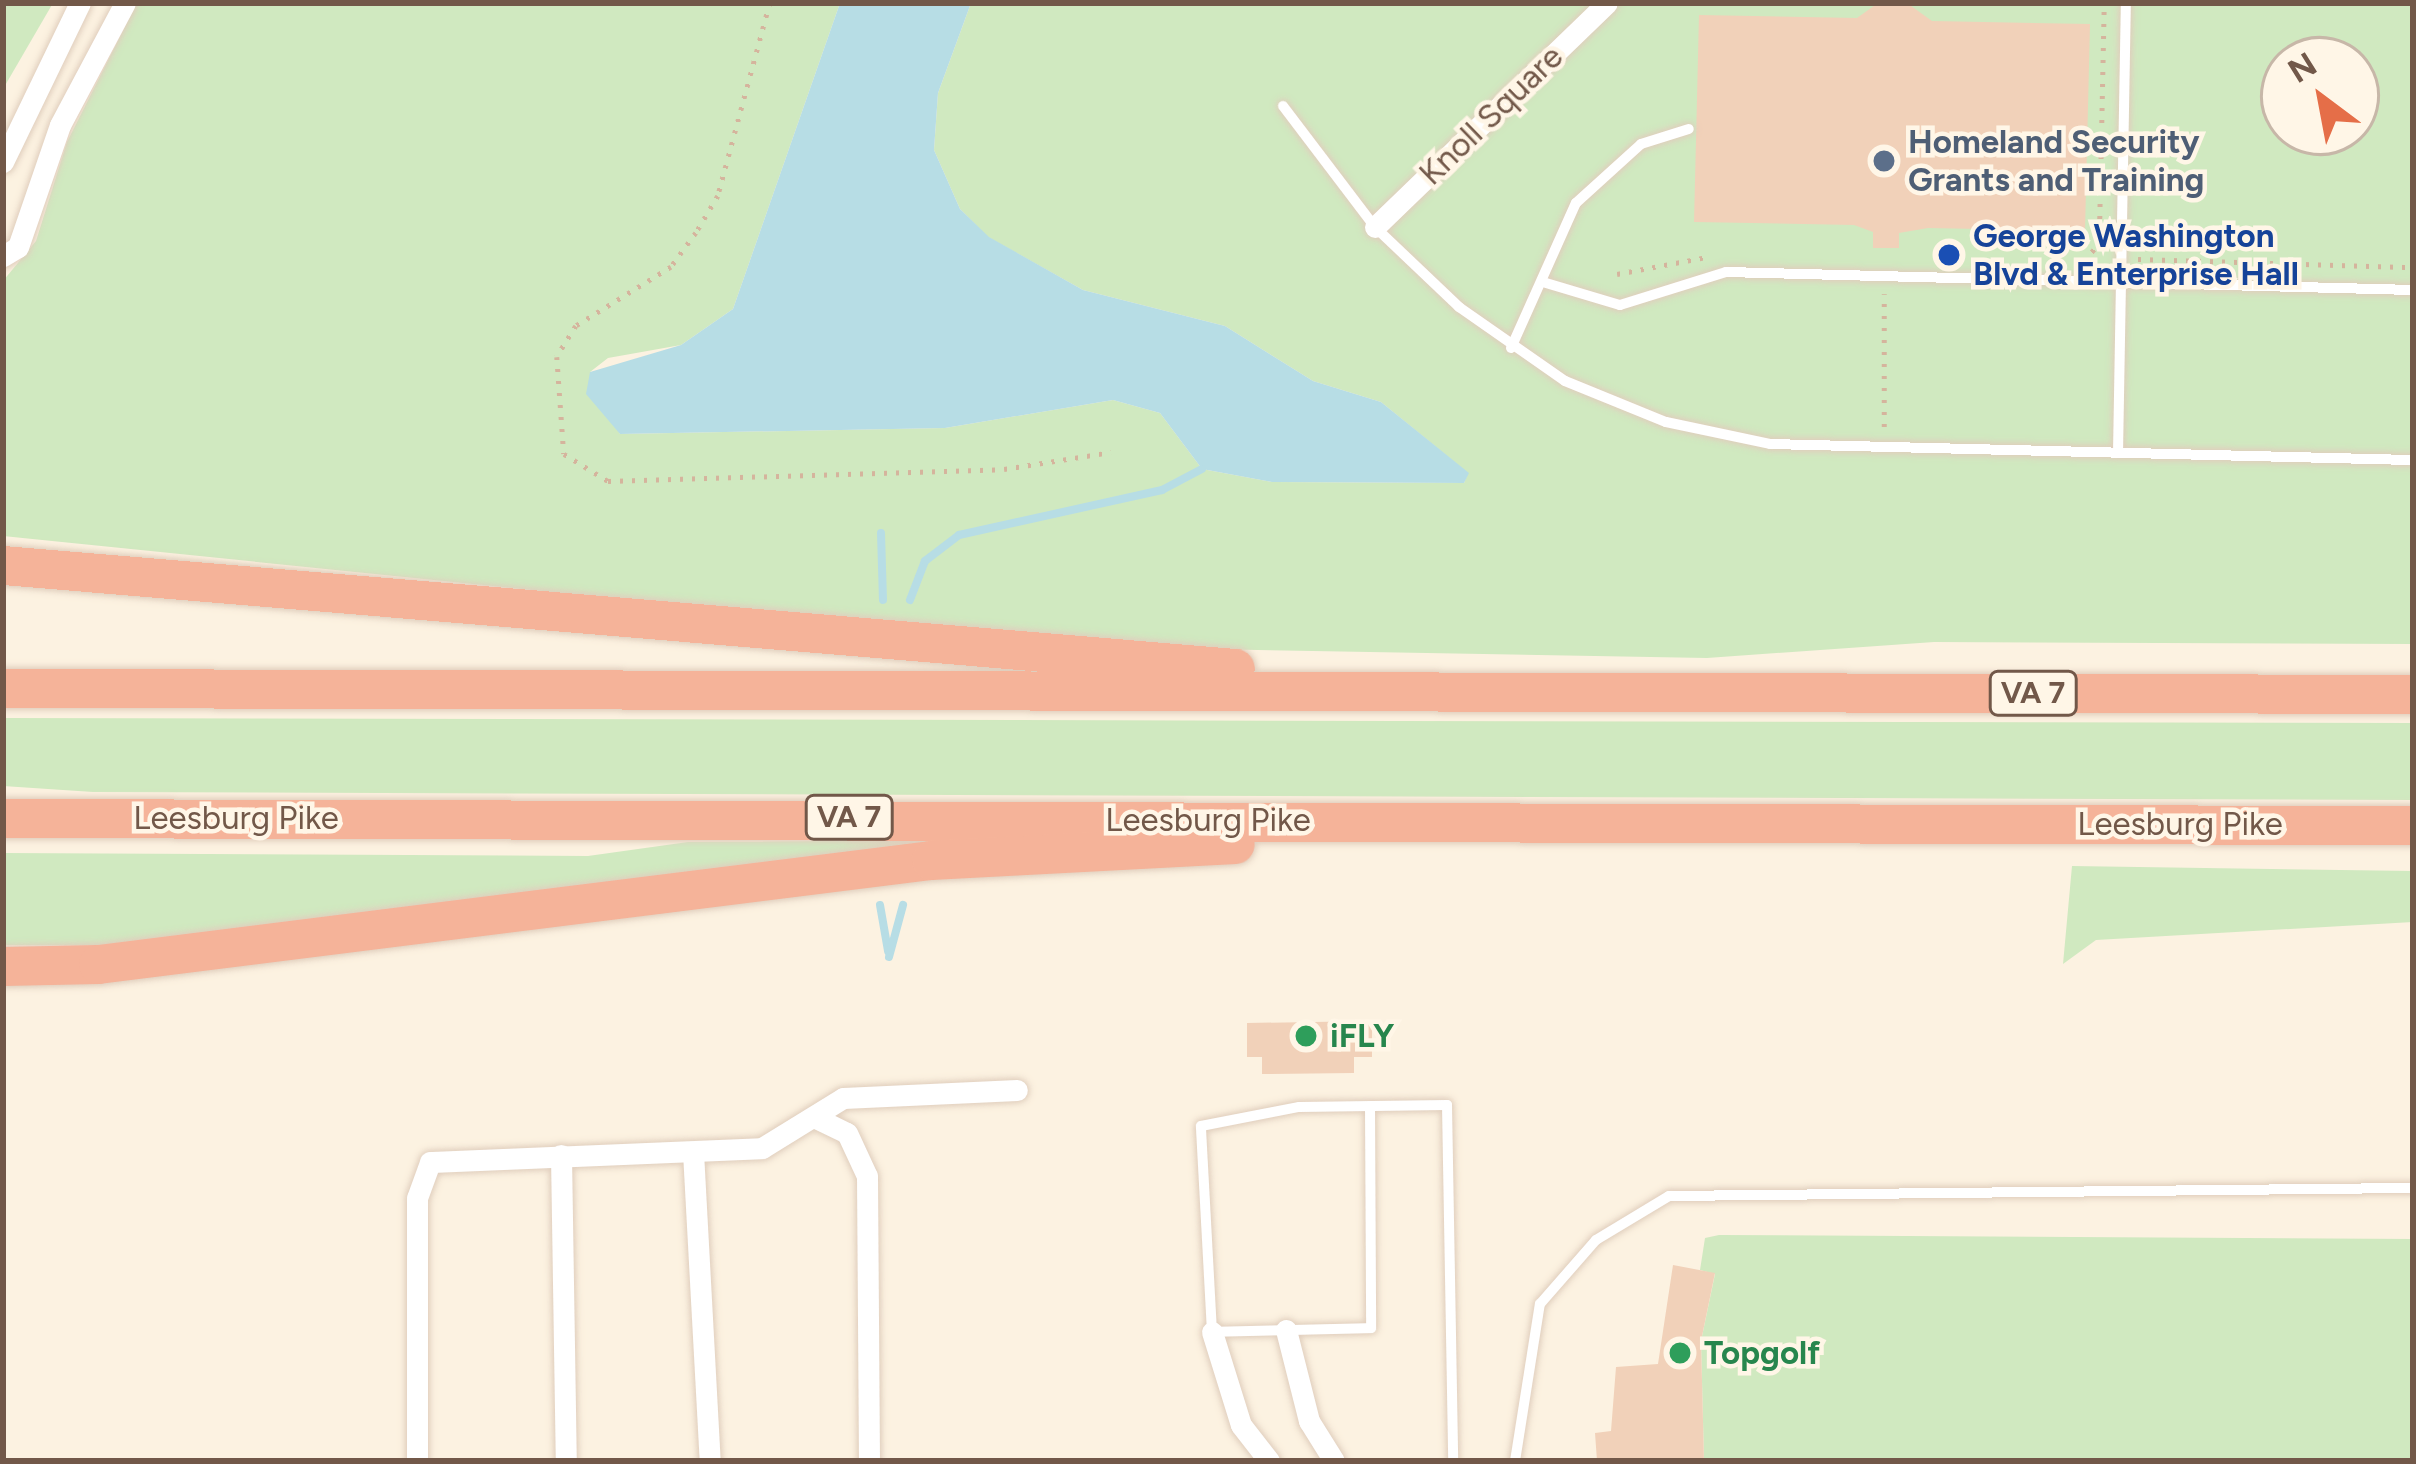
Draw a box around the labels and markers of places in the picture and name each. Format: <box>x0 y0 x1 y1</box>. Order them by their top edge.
place label: Homeland Security Grants and Training <box>1908 122 2204 200</box>
marker: Homeland Security Grants and Training <box>1871 148 1897 174</box>
place label: George Washington Blvd & Enterprise Hall <box>1973 216 2299 294</box>
marker: George Washington Blvd & Enterprise Hall <box>1936 242 1962 268</box>
place label: iFLY <box>1330 1016 1394 1056</box>
marker: iFLY <box>1293 1023 1319 1049</box>
place label: Topgolf <box>1704 1333 1820 1373</box>
marker: Topgolf <box>1667 1340 1693 1366</box>

